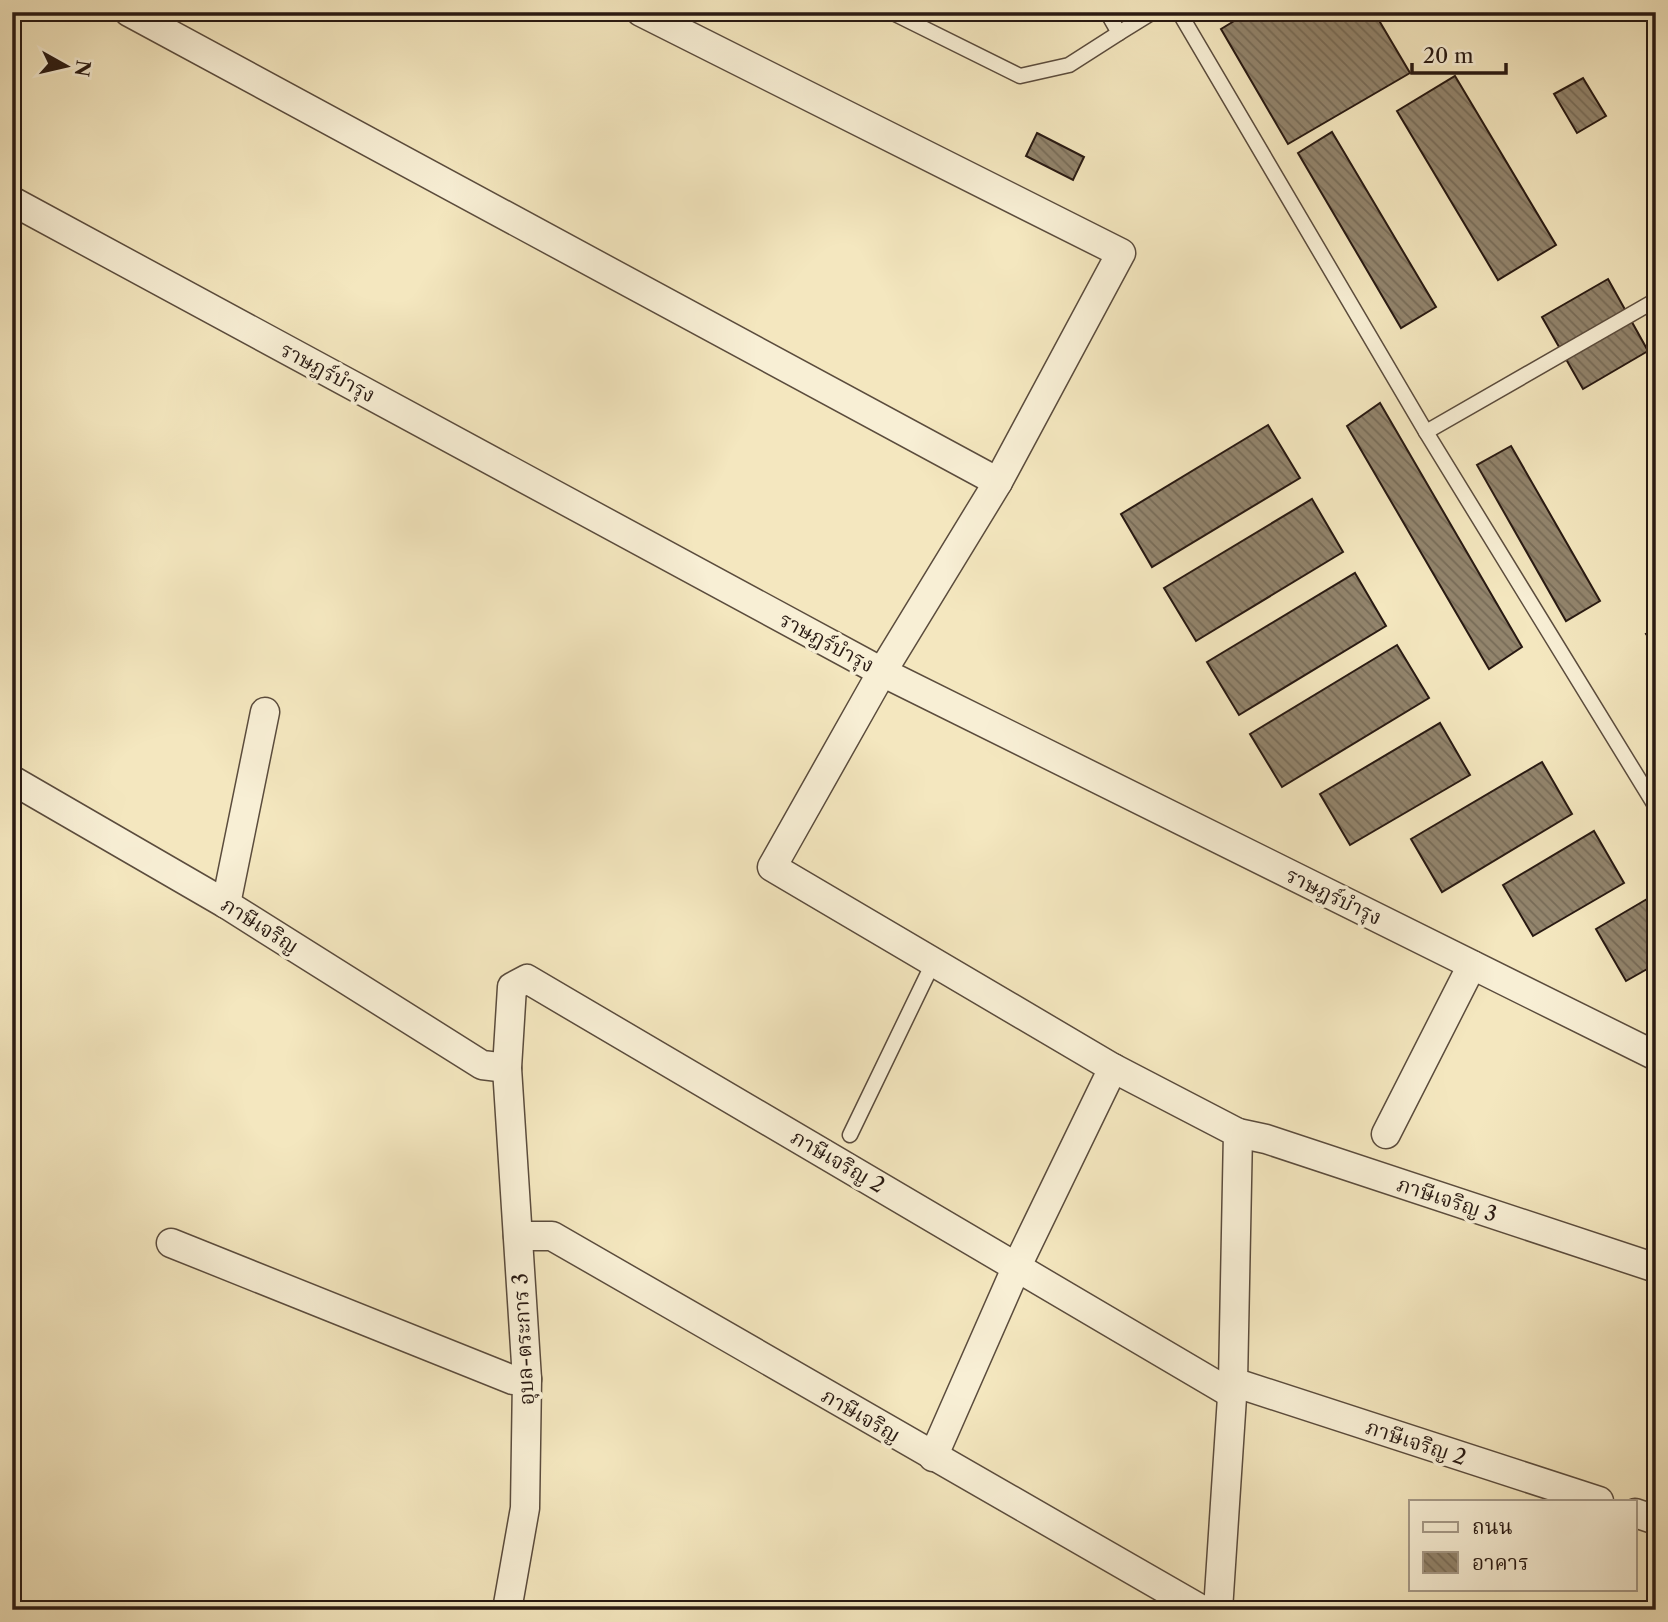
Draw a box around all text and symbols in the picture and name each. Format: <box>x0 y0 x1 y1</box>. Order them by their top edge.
north arrow <box>32 32 102 102</box>
scale bar <box>1412 32 1507 76</box>
text: 20 m <box>1423 43 1474 68</box>
text: N <box>70 59 95 78</box>
street label: ราษฎร์บำรุง <box>275 337 380 409</box>
street label: ราษฎร์บำรุง <box>774 607 879 679</box>
street label: ราษฎร์บำรุง <box>1281 862 1386 932</box>
street label: ภาษีเจริญ <box>217 892 303 958</box>
street label: ภาษีเจริญ 2 <box>787 1124 889 1198</box>
street label: ภาษีเจริญ 3 <box>1394 1171 1500 1227</box>
street label: อุบล-ตระการ 3 <box>507 1272 541 1406</box>
street label: ภาษีเจริญ <box>817 1383 905 1447</box>
street label: ภาษีเจริญ 2 <box>1363 1414 1469 1470</box>
legend <box>1409 1500 1636 1590</box>
text: ถนน <box>1472 1514 1513 1539</box>
text: อาคาร <box>1472 1550 1529 1575</box>

